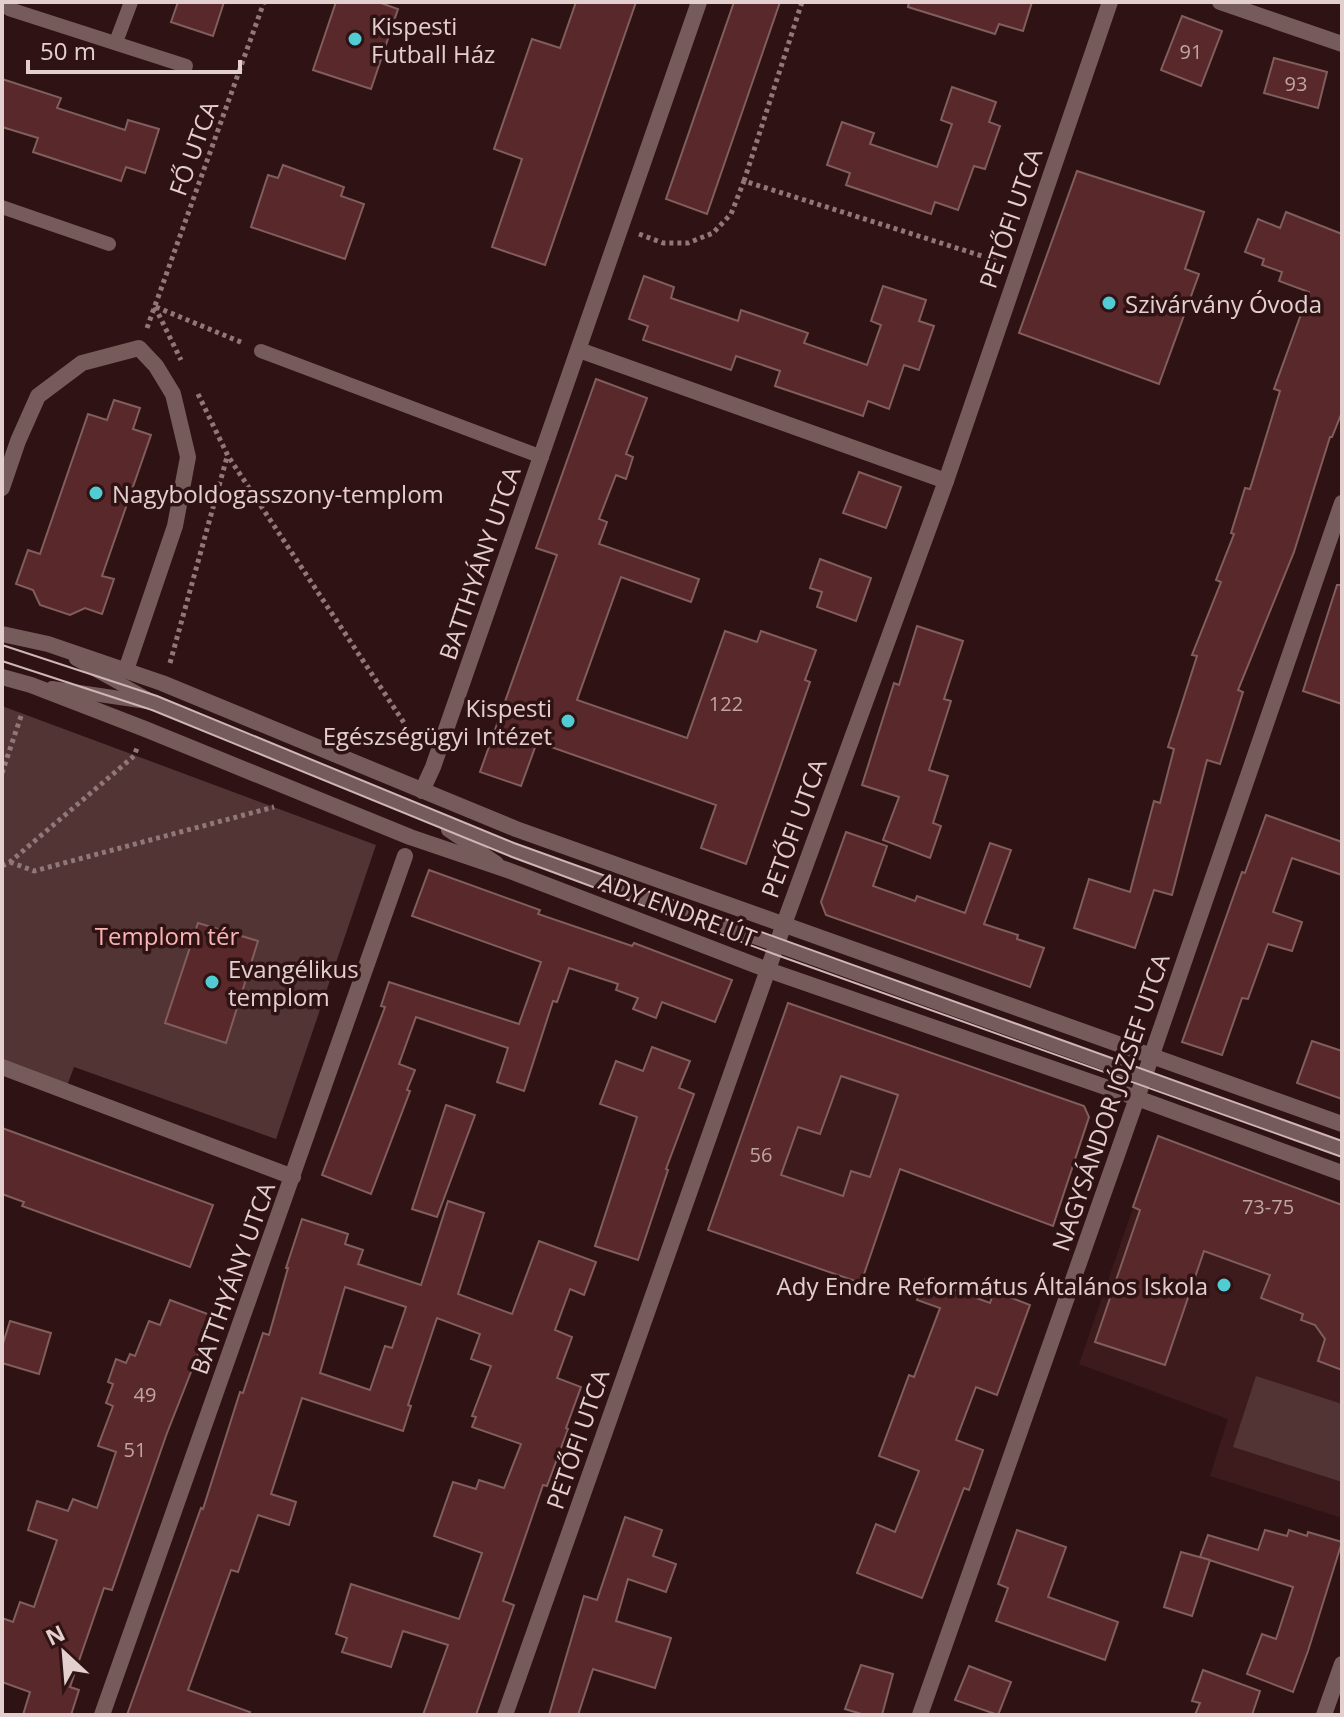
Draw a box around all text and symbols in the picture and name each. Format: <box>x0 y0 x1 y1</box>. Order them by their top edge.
place label: Kispesti Futball Ház <box>371 9 495 70</box>
scale bar <box>28 24 240 74</box>
marker: Kispesti Futball Ház <box>346 30 364 48</box>
text: 50 m <box>40 34 96 67</box>
house number: 91 <box>1180 38 1202 65</box>
house number: 93 <box>1285 70 1307 97</box>
street label: FŐ UTCA <box>161 95 226 200</box>
street label: PETŐFI UTCA <box>971 143 1050 292</box>
place label: Szivárvány Óvoda <box>1125 287 1322 320</box>
marker: Szivárvány Óvoda <box>1100 294 1118 312</box>
street label: BATTHYÁNY UTCA <box>430 461 528 664</box>
place label: Nagyboldogasszony-templom <box>112 477 444 510</box>
marker: Nagyboldogasszony-templom <box>87 484 105 502</box>
house number: 122 <box>709 690 743 717</box>
place label: Kispesti Egészségügyi Intézet <box>323 691 552 752</box>
marker: Kispesti Egészségügyi Intézet <box>559 712 577 730</box>
street label: PETŐFI UTCA <box>753 753 834 902</box>
street label: ADY ENDRE ÚT <box>595 864 761 954</box>
park label: Templom tér <box>95 919 239 952</box>
street label: NAGYSÁNDOR JÓZSEF UTCA <box>1044 948 1177 1255</box>
place label: Evangélikus templom <box>228 952 359 1013</box>
marker: Evangélikus templom <box>203 973 221 991</box>
house number: 56 <box>750 1141 772 1168</box>
street label: BATTHYÁNY UTCA <box>182 1177 282 1379</box>
house number: 73-75 <box>1242 1193 1294 1220</box>
place label: Ady Endre Református Általános Iskola <box>777 1269 1208 1302</box>
marker: Ady Endre Református Általános Iskola <box>1215 1276 1233 1294</box>
street label: PETŐFI UTCA <box>538 1364 617 1513</box>
house number: 49 <box>134 1381 156 1408</box>
house number: 51 <box>124 1436 146 1463</box>
north arrow <box>24 1613 104 1693</box>
text: N <box>40 1617 69 1652</box>

